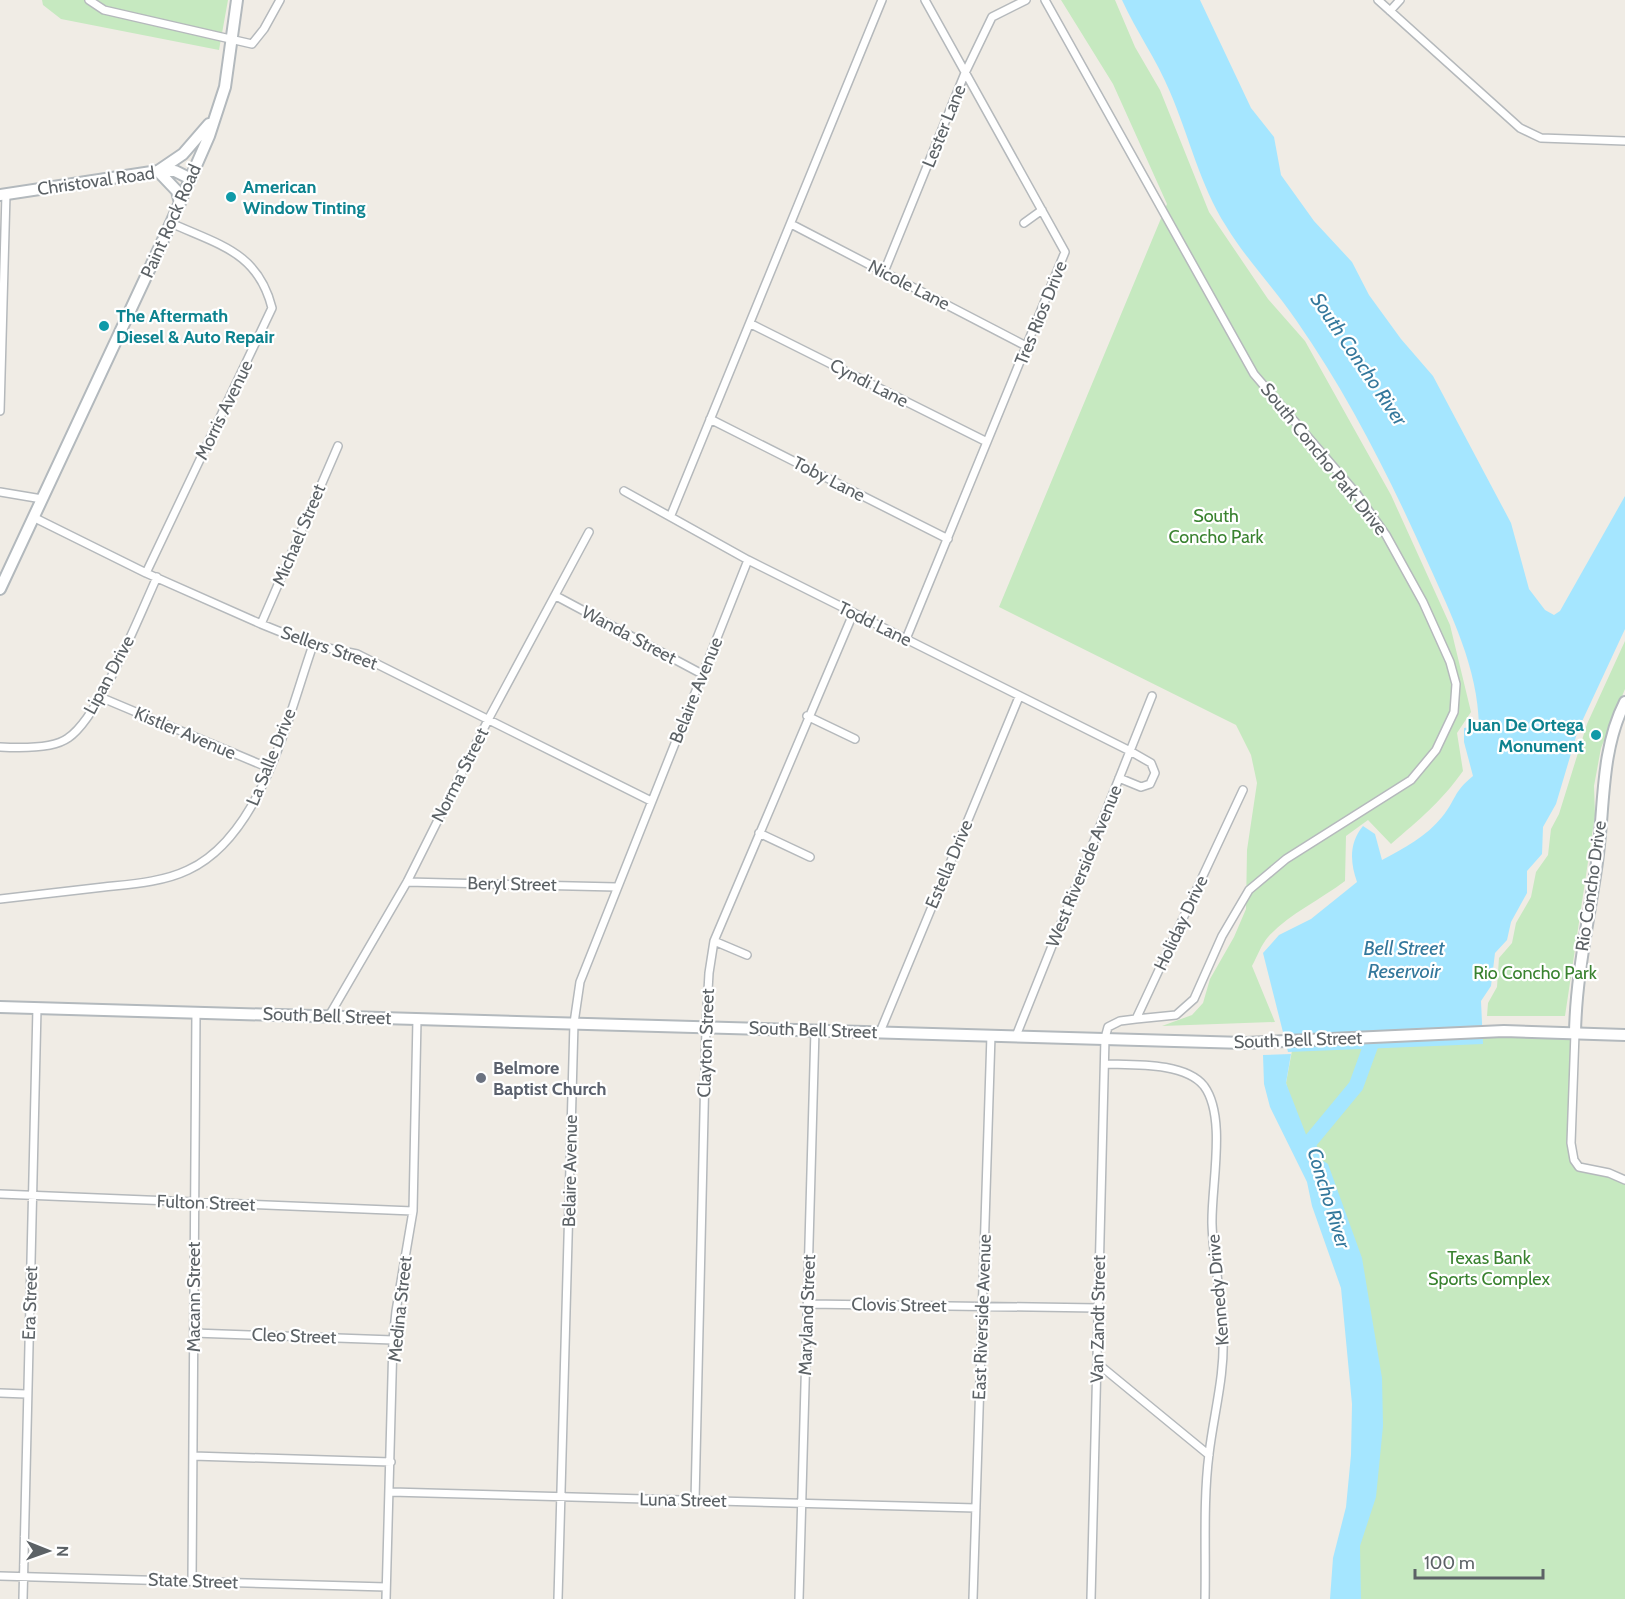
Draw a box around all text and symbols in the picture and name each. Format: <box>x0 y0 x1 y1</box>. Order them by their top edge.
street label: Lester Lane <box>917 81 971 171</box>
street label: Paint Rock Road <box>136 161 206 281</box>
street label: Christoval Road <box>36 162 156 200</box>
place label: American Window Tinting <box>243 176 366 219</box>
marker: American Window Tinting <box>224 190 238 204</box>
street label: Nicole Lane <box>865 255 953 315</box>
street label: Tres Rios Drive <box>1010 258 1072 368</box>
water label: South Concho River <box>1306 288 1413 431</box>
place label: The Aftermath Diesel & Auto Repair <box>116 305 275 348</box>
marker: The Aftermath Diesel & Auto Repair <box>97 319 111 333</box>
street label: Cyndi Lane <box>826 354 912 412</box>
street label: Morris Avenue <box>190 357 258 463</box>
street label: South Concho Park Drive <box>1256 379 1392 539</box>
street label: Toby Lane <box>789 452 869 506</box>
street label: Michael Street <box>268 481 330 589</box>
park label: South Concho Park <box>1168 505 1264 548</box>
street label: Todd Lane <box>835 597 915 651</box>
street label: Wanda Street <box>578 601 680 669</box>
street label: Sellers Street <box>278 621 380 675</box>
street label: Lipan Drive <box>79 632 139 718</box>
street label: Belaire Avenue <box>665 634 727 746</box>
street label: Kistler Avenue <box>131 702 239 764</box>
street label: La Salle Drive <box>242 705 300 809</box>
place label: Juan De Ortega Monument <box>1466 714 1584 757</box>
street label: Norma Street <box>427 724 493 826</box>
marker: Juan De Ortega Monument <box>1589 728 1603 742</box>
street label: West Riverside Avenue <box>1041 782 1127 950</box>
street label: Estella Drive <box>920 816 978 912</box>
street label: Rio Concho Drive <box>1571 819 1611 953</box>
street label: Beryl Street <box>467 872 557 896</box>
street label: Holiday Drive <box>1149 872 1213 974</box>
water label: Bell Street Reservoir <box>1364 936 1445 983</box>
park label: Rio Concho Park <box>1473 962 1598 984</box>
street label: Clayton Street <box>693 988 719 1098</box>
street label: South Bell Street <box>262 1003 392 1029</box>
street label: South Bell Street <box>748 1017 878 1043</box>
street label: South Bell Street <box>1233 1027 1363 1053</box>
place label: Belmore Baptist Church <box>493 1057 606 1100</box>
marker: Belmore Baptist Church <box>474 1071 488 1085</box>
street label: Belaire Avenue <box>558 1115 582 1227</box>
water label: Concho River <box>1302 1145 1356 1252</box>
street label: Fulton Street <box>156 1190 256 1216</box>
street label: Kennedy Drive <box>1202 1233 1234 1347</box>
street label: East Riverside Avenue <box>968 1234 996 1400</box>
street label: Macann Street <box>183 1242 205 1352</box>
park label: Texas Bank Sports Complex <box>1428 1247 1550 1290</box>
street label: Maryland Street <box>794 1254 820 1376</box>
street label: Medina Street <box>383 1255 417 1363</box>
street label: Van Zandt Street <box>1086 1255 1110 1383</box>
street label: Era Street <box>18 1265 42 1341</box>
street label: Clovis Street <box>851 1293 947 1317</box>
street label: Cleo Street <box>251 1324 337 1348</box>
street label: Luna Street <box>639 1488 727 1512</box>
north arrow <box>18 1521 78 1581</box>
scale bar <box>1415 1542 1542 1580</box>
text: N <box>53 1545 72 1557</box>
text: 100 m <box>1424 1552 1475 1574</box>
street label: State Street <box>147 1568 239 1594</box>

